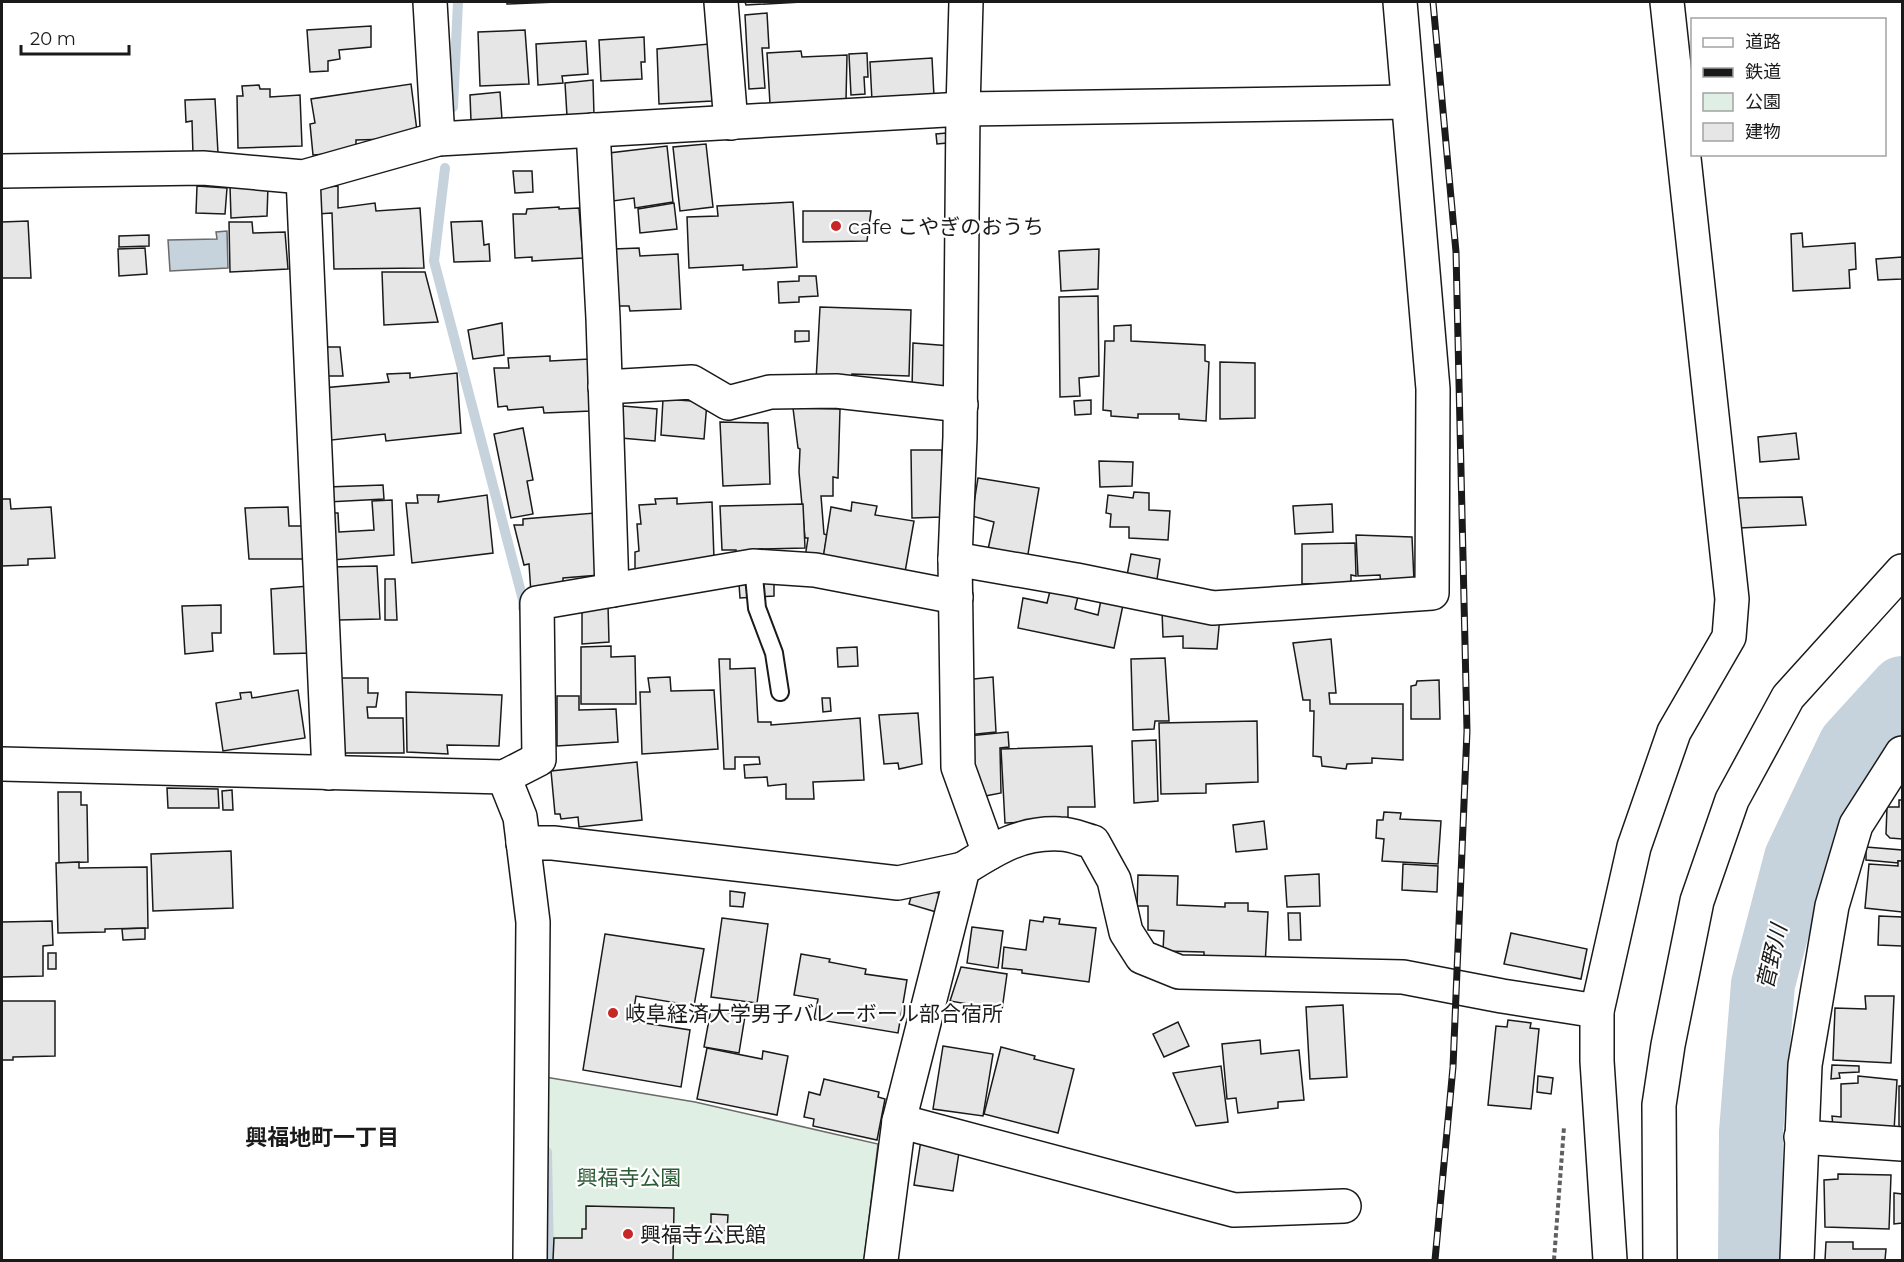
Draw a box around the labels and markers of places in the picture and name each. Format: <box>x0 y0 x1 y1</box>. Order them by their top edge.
place label: cafe こやぎのおうち <box>848 214 1044 239</box>
marker: cafe こやぎのおうち <box>829 219 843 233</box>
place label: 岐阜経済大学男子バレーボール部合宿所 <box>625 1001 1003 1026</box>
marker: 岐阜経済大学男子バレーボール部合宿所 <box>606 1006 620 1020</box>
place label: 興福寺公民館 <box>640 1222 766 1247</box>
marker: 興福寺公民館 <box>621 1227 635 1241</box>

